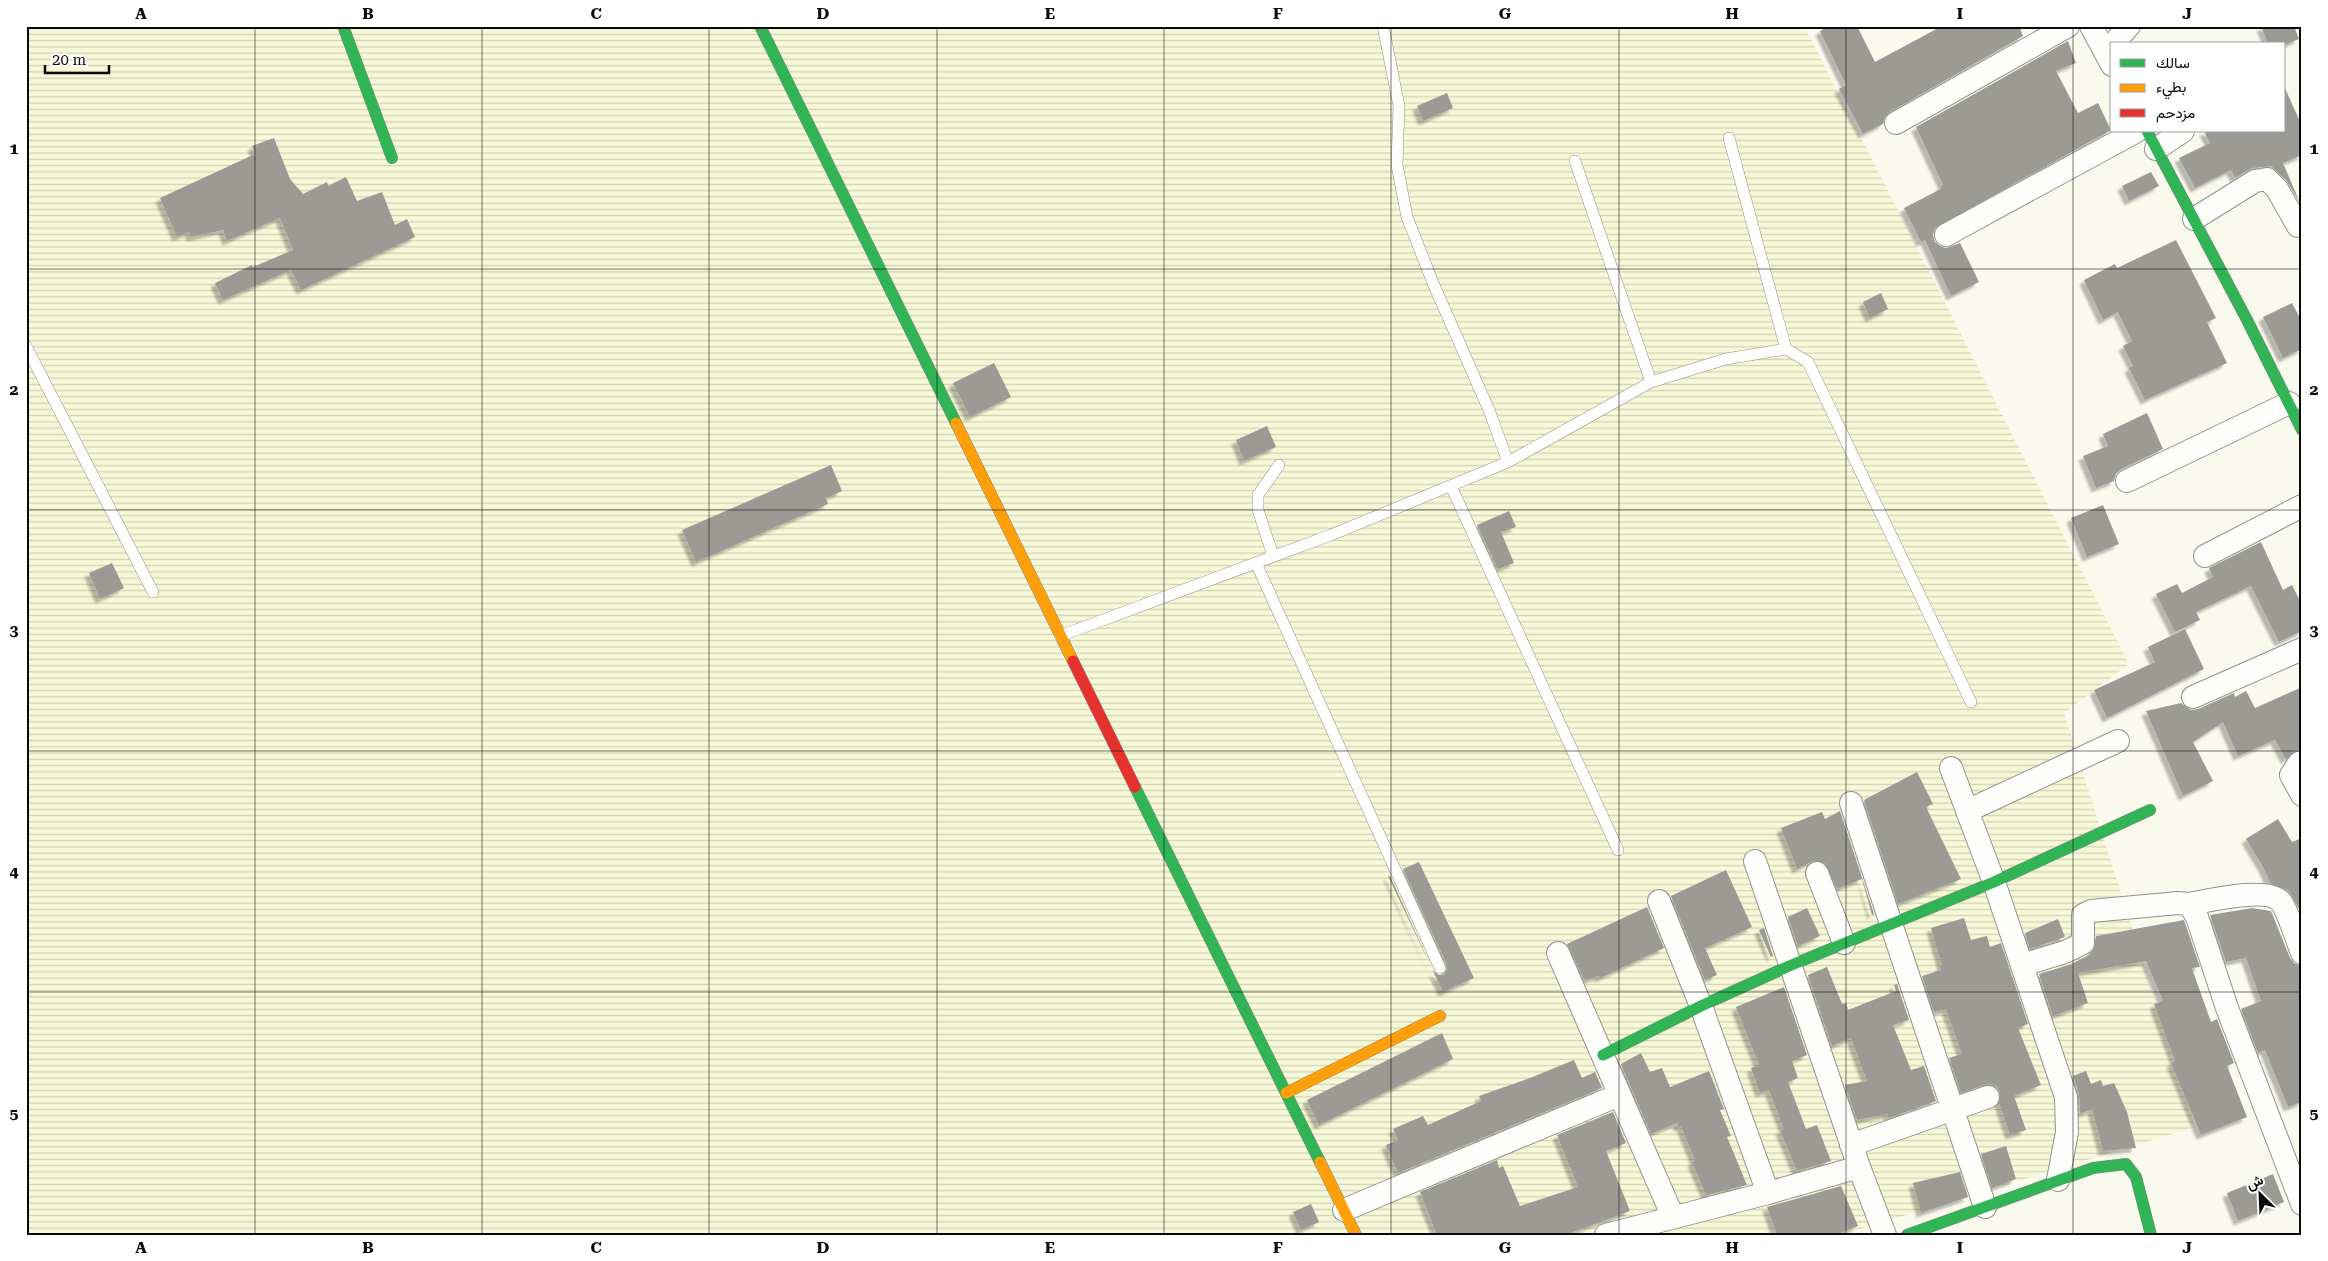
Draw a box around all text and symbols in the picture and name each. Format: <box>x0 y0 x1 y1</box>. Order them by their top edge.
text: A <box>135 4 147 23</box>
text: B <box>362 4 374 23</box>
text: C <box>590 4 602 23</box>
text: D <box>817 4 830 23</box>
text: E <box>1045 4 1055 23</box>
text: F <box>1273 4 1283 23</box>
text: G <box>1499 4 1512 23</box>
text: H <box>1725 4 1739 23</box>
text: I <box>1957 4 1963 23</box>
text: J <box>2182 4 2192 23</box>
scale bar <box>45 42 109 74</box>
legend <box>2110 42 2286 132</box>
text: 20 m <box>52 51 87 69</box>
text: سالك <box>2156 54 2190 72</box>
text: بطيء <box>2156 78 2186 100</box>
text: مزدحم <box>2156 104 2195 123</box>
text: 1 <box>10 139 19 158</box>
text: 1 <box>2310 139 2319 158</box>
text: 2 <box>10 380 19 399</box>
text: 2 <box>2310 380 2319 399</box>
text: 3 <box>10 621 19 640</box>
text: 3 <box>2310 621 2319 640</box>
text: 4 <box>10 862 19 881</box>
text: 4 <box>2310 862 2319 881</box>
text: 5 <box>10 1104 19 1123</box>
text: 5 <box>2310 1104 2319 1123</box>
north arrow <box>2236 1168 2286 1218</box>
text: ش <box>2244 1171 2266 1194</box>
text: A <box>135 1238 147 1257</box>
text: B <box>362 1238 374 1257</box>
text: C <box>590 1238 602 1257</box>
text: D <box>817 1238 830 1257</box>
text: E <box>1045 1238 1055 1257</box>
text: F <box>1273 1238 1283 1257</box>
text: G <box>1499 1238 1512 1257</box>
text: H <box>1725 1238 1739 1257</box>
text: I <box>1957 1238 1963 1257</box>
text: J <box>2182 1238 2192 1257</box>

